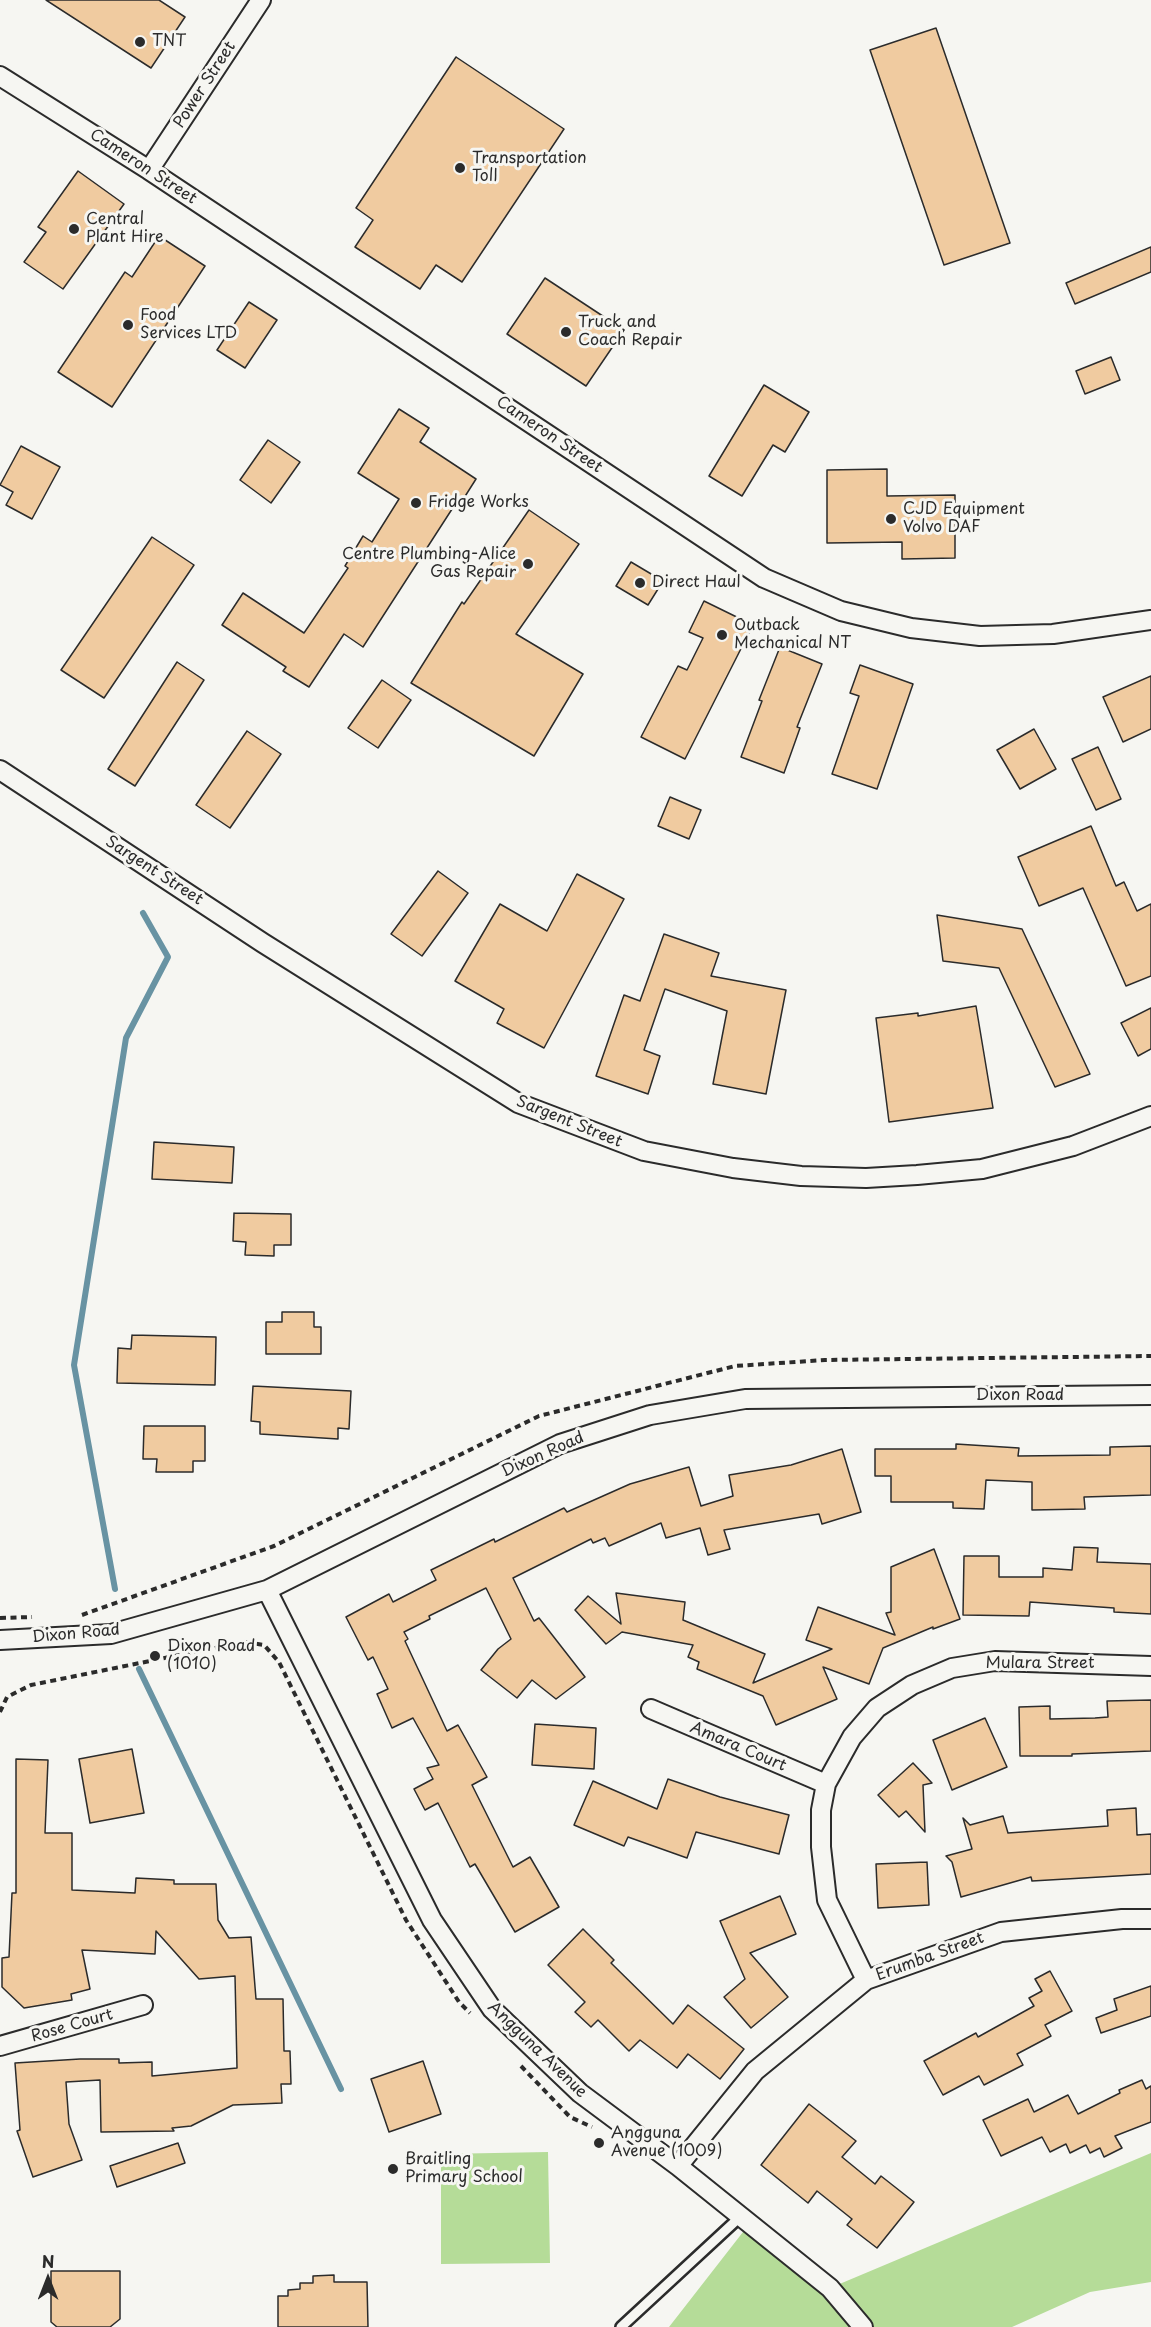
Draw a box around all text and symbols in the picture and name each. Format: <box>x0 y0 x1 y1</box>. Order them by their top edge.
place label: TNT <box>152 32 186 52</box>
marker: TNT <box>133 35 147 49</box>
street label: Power Street <box>170 38 240 132</box>
street label: Cameron Street <box>86 125 200 209</box>
place label: Transportation Toll <box>472 149 587 187</box>
marker: Transportation Toll <box>453 161 467 175</box>
place label: Central Plant Hire <box>86 210 163 248</box>
marker: Central Plant Hire <box>67 222 81 236</box>
place label: Food Services LTD <box>140 306 237 344</box>
place label: Truck and Coach Repair <box>578 313 682 351</box>
marker: Food Services LTD <box>121 318 135 332</box>
marker: Truck and Coach Repair <box>559 325 573 339</box>
street label: Cameron Street <box>492 392 606 478</box>
place label: Fridge Works <box>428 493 529 513</box>
marker: Fridge Works <box>409 496 423 510</box>
place label: CJD Equipment Volvo DAF <box>903 500 1025 538</box>
marker: CJD Equipment Volvo DAF <box>884 512 898 526</box>
place label: Centre Plumbing-Alice Gas Repair <box>342 545 516 583</box>
marker: Centre Plumbing-Alice Gas Repair <box>521 557 535 571</box>
place label: Direct Haul <box>652 573 741 593</box>
marker: Direct Haul <box>633 576 647 590</box>
place label: Outback Mechanical NT <box>734 616 851 654</box>
marker: Outback Mechanical NT <box>715 628 729 642</box>
street label: Sargent Street <box>102 832 206 910</box>
street label: Sargent Street <box>513 1092 625 1152</box>
street label: Dixon Road <box>976 1386 1064 1406</box>
street label: Dixon Road <box>499 1428 587 1482</box>
street label: Dixon Road <box>31 1621 121 1647</box>
place label: Dixon Road (1010) <box>167 1637 255 1675</box>
marker: Dixon Road (1010) <box>148 1649 162 1663</box>
street label: Mulara Street <box>986 1654 1094 1674</box>
street label: Amara Court <box>687 1718 789 1776</box>
street label: Erumba Street <box>873 1929 987 1985</box>
street label: Angguna Avenue <box>484 1998 590 2102</box>
street label: Rose Court <box>29 2005 115 2047</box>
place label: Angguna Avenue (1009) <box>611 2124 722 2162</box>
marker: Angguna Avenue (1009) <box>592 2136 606 2150</box>
place label: Braitling Primary School <box>405 2150 523 2188</box>
marker: Braitling Primary School <box>386 2162 400 2176</box>
north arrow <box>18 2249 78 2309</box>
text: N <box>42 2249 54 2273</box>

